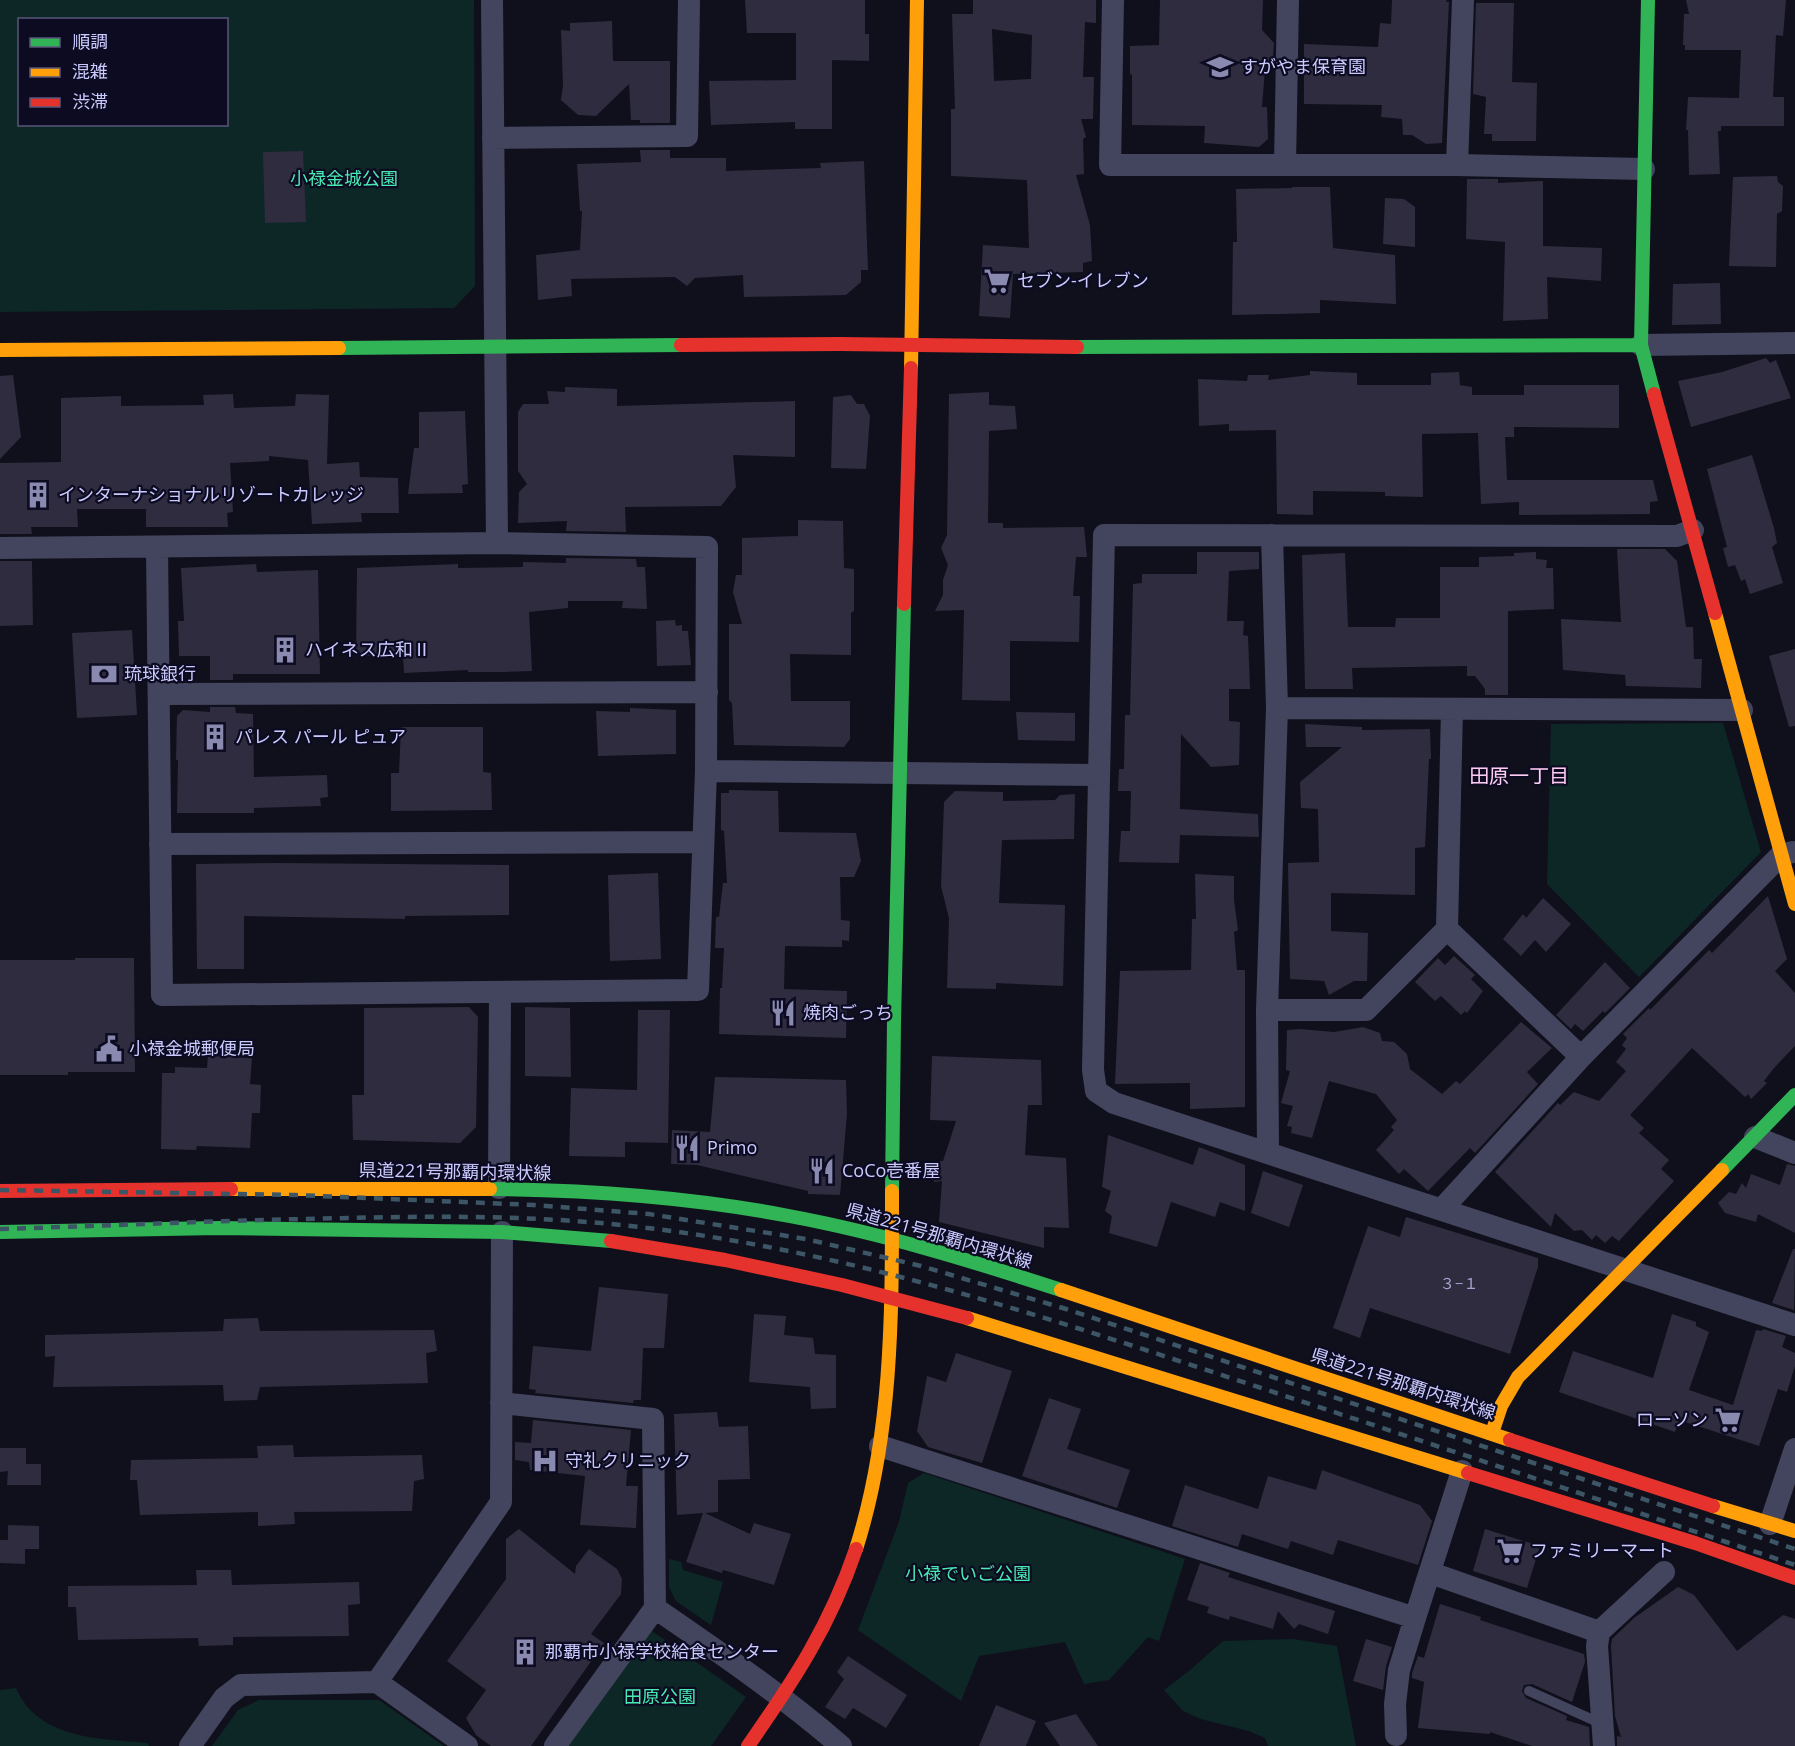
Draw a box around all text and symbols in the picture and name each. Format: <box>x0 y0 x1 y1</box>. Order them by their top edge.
legend <box>18 18 228 126</box>
text: 順調 <box>72 29 108 53</box>
school or university icon: すがやま保育園 <box>1205 52 1235 82</box>
place label: すがやま保育園 <box>1240 54 1366 78</box>
text: 混雑 <box>72 59 108 83</box>
text: 渋滞 <box>72 89 108 113</box>
park label: 小禄金城公園 <box>290 166 398 190</box>
supermarket icon: セブン-イレブン <box>982 266 1012 296</box>
place label: セブン-イレブン <box>1017 268 1149 292</box>
building icon: インターナショナルリゾートカレッジ <box>23 480 53 510</box>
place label: インターナショナルリゾートカレッジ <box>58 482 364 506</box>
building icon: ハイネス広和Ⅱ <box>270 635 300 665</box>
place label: ハイネス広和Ⅱ <box>305 637 431 661</box>
bank icon: 琉球銀行 <box>89 659 119 689</box>
place label: 琉球銀行 <box>124 661 196 685</box>
building icon: パレス パール ピュア <box>200 722 230 752</box>
place label: パレス パール ピュア <box>235 724 406 748</box>
district label: 田原一丁目 <box>1469 762 1569 789</box>
restaurant icon: 焼肉ごっち <box>768 998 798 1028</box>
place label: 焼肉ごっち <box>803 1000 893 1024</box>
public building icon: 小禄金城郵便局 <box>94 1034 124 1064</box>
place label: 小禄金城郵便局 <box>129 1036 255 1060</box>
restaurant icon: Primo <box>672 1133 702 1163</box>
place label: Primo <box>707 1135 757 1159</box>
restaurant icon: CoCo壱番屋 <box>807 1156 837 1186</box>
street label: 県道221号那覇内環状線 <box>358 1157 552 1185</box>
place label: CoCo壱番屋 <box>842 1158 940 1182</box>
street label: 県道221号那覇内環状線 <box>843 1197 1035 1273</box>
house number: ３−１ <box>1440 1273 1478 1293</box>
street label: 県道221号那覇内環状線 <box>1308 1342 1499 1424</box>
supermarket icon: ローソン <box>1713 1405 1743 1435</box>
place label: ローソン <box>1636 1407 1708 1431</box>
hospital icon: 守礼クリニック <box>530 1446 560 1476</box>
place label: 守礼クリニック <box>565 1448 691 1472</box>
supermarket icon: ファミリーマート <box>1495 1536 1525 1566</box>
place label: ファミリーマート <box>1530 1538 1674 1562</box>
park label: 小禄でいご公園 <box>905 1561 1031 1585</box>
building icon: 那覇市小禄学校給食センター <box>510 1637 540 1667</box>
place label: 那覇市小禄学校給食センター <box>545 1639 779 1663</box>
park label: 田原公園 <box>624 1684 696 1708</box>

